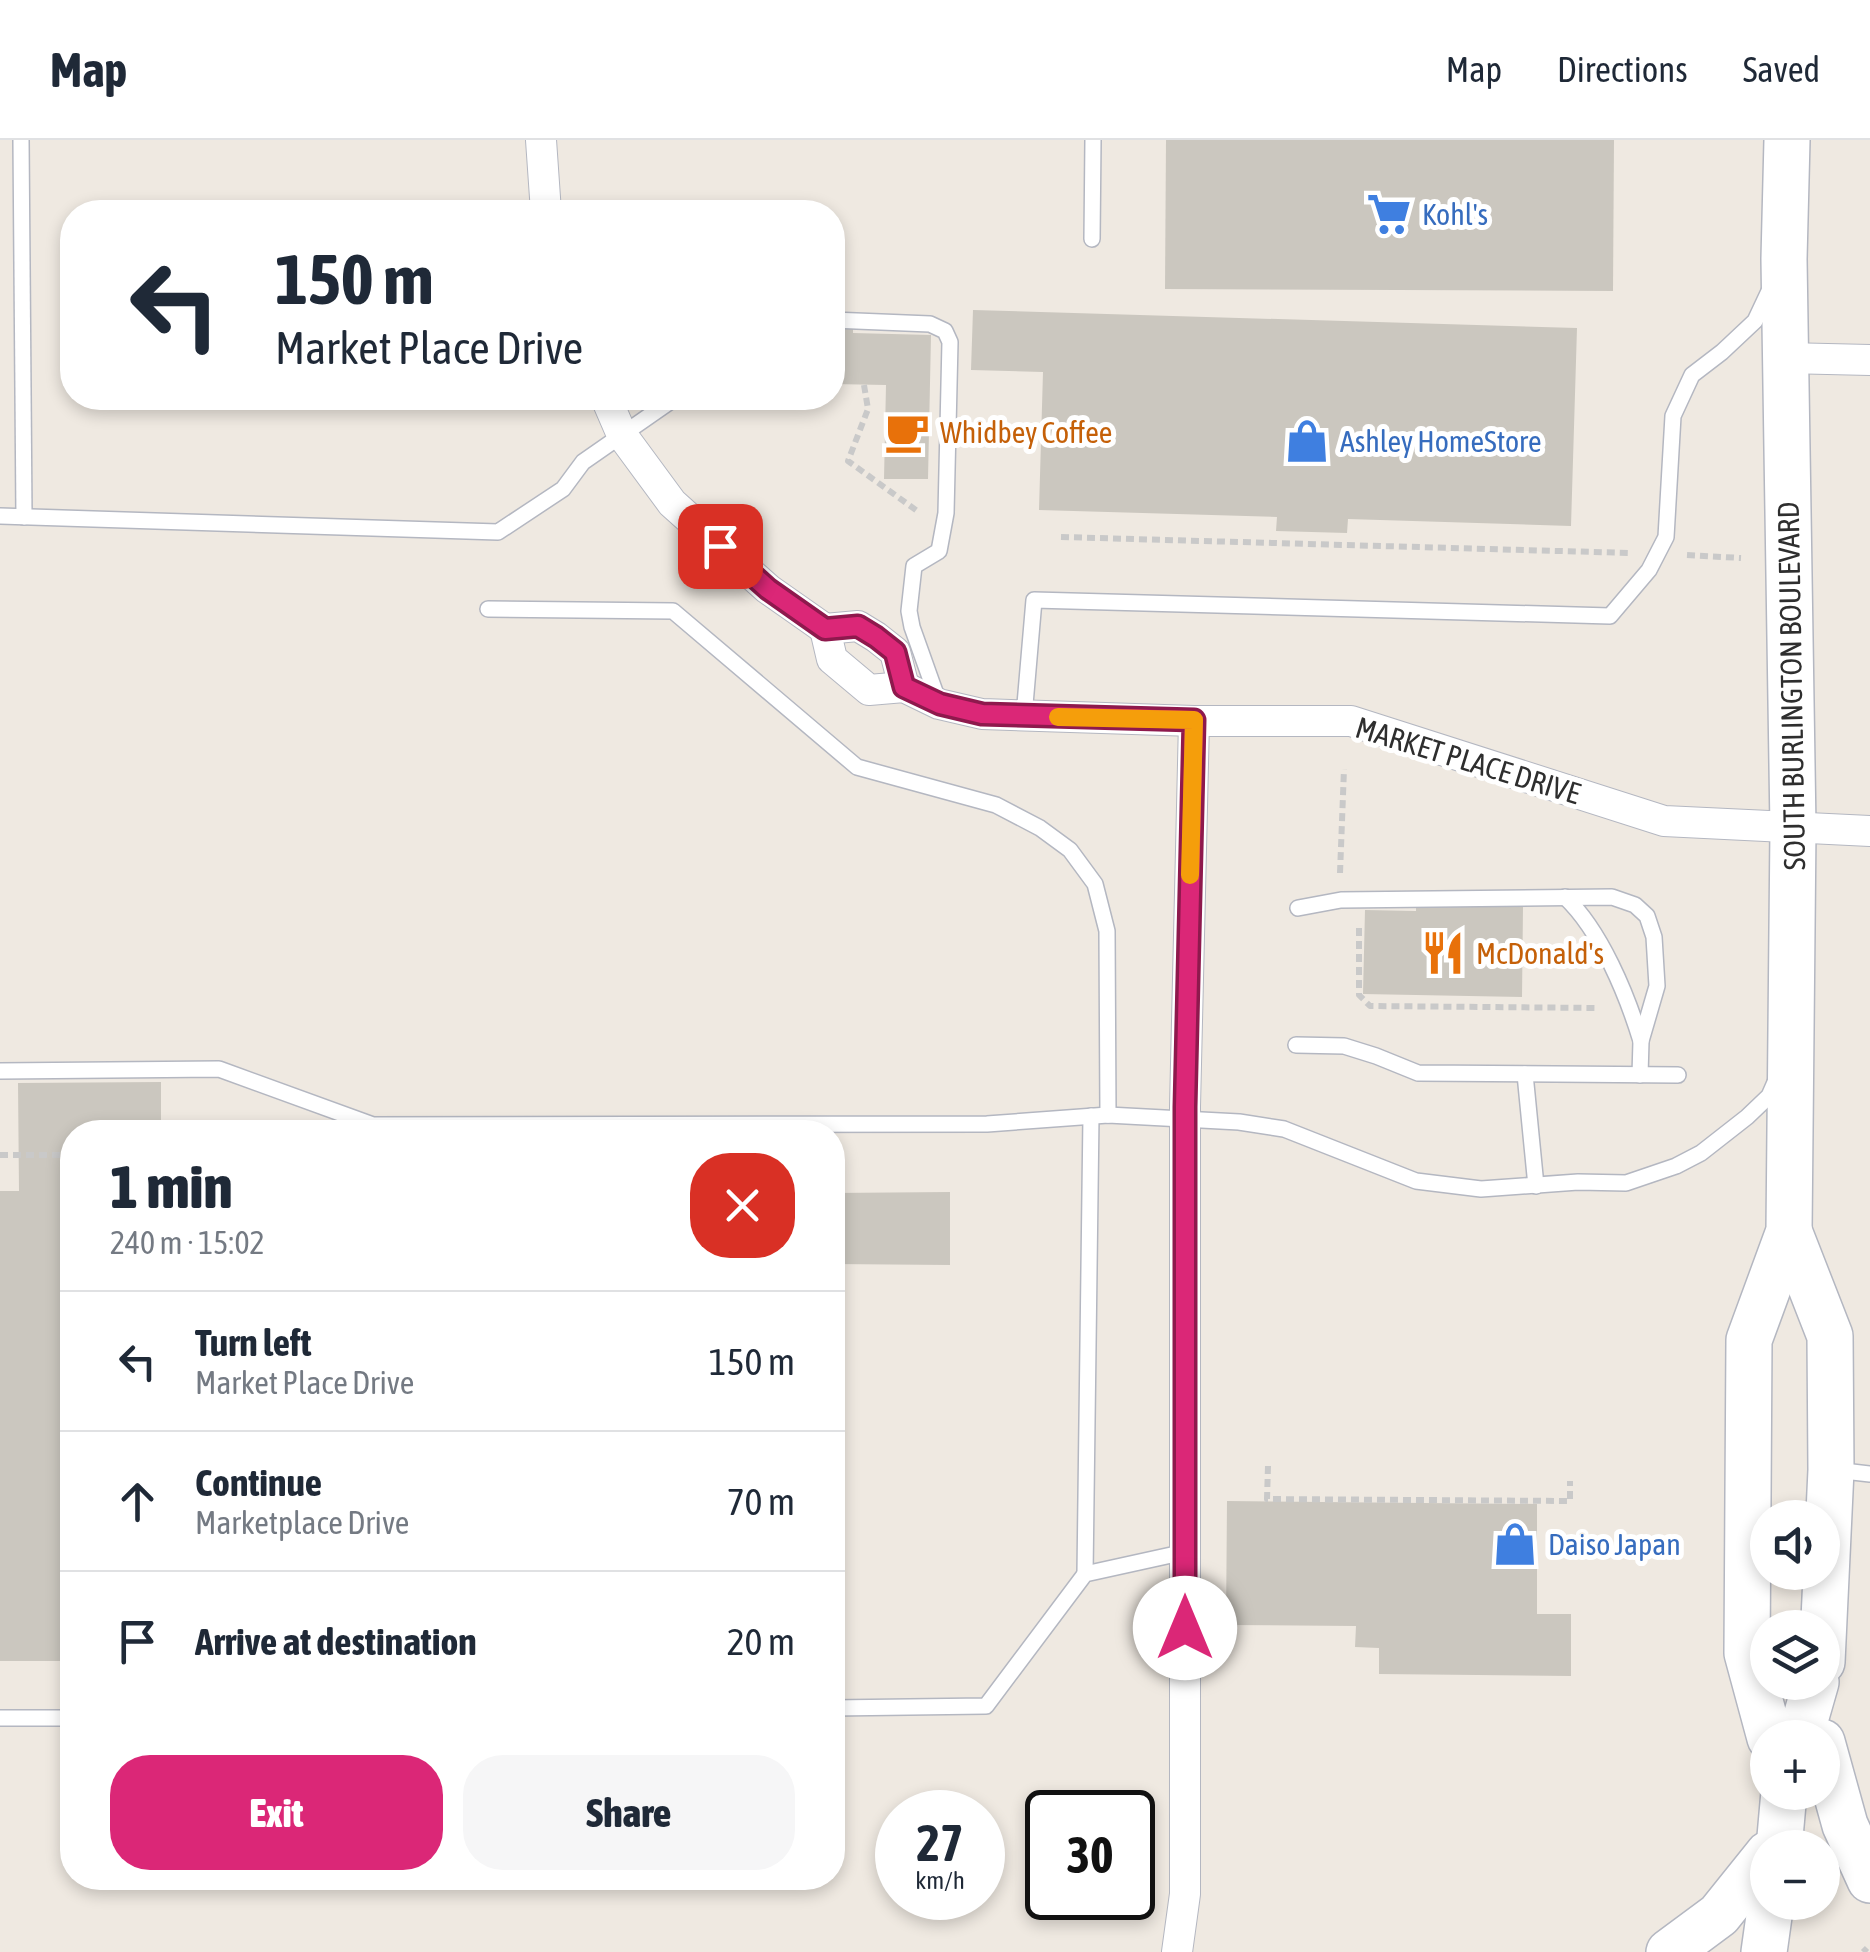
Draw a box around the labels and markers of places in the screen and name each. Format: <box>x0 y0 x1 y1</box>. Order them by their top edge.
supermarket icon: Kohl's <box>1365 190 1413 238</box>
place label: Kohl's <box>1422 197 1488 231</box>
cafe icon: Whidbey Coffee <box>883 408 931 456</box>
place label: Whidbey Coffee <box>940 415 1112 449</box>
shop icon: Ashley HomeStore <box>1283 417 1331 465</box>
place label: Ashley HomeStore <box>1340 424 1542 458</box>
pin <box>678 504 763 589</box>
restaurant icon: McDonald's <box>1419 929 1467 977</box>
place label: McDonald's <box>1476 936 1604 970</box>
shop icon: Daiso Japan <box>1491 1520 1539 1568</box>
place label: Daiso Japan <box>1548 1527 1681 1561</box>

